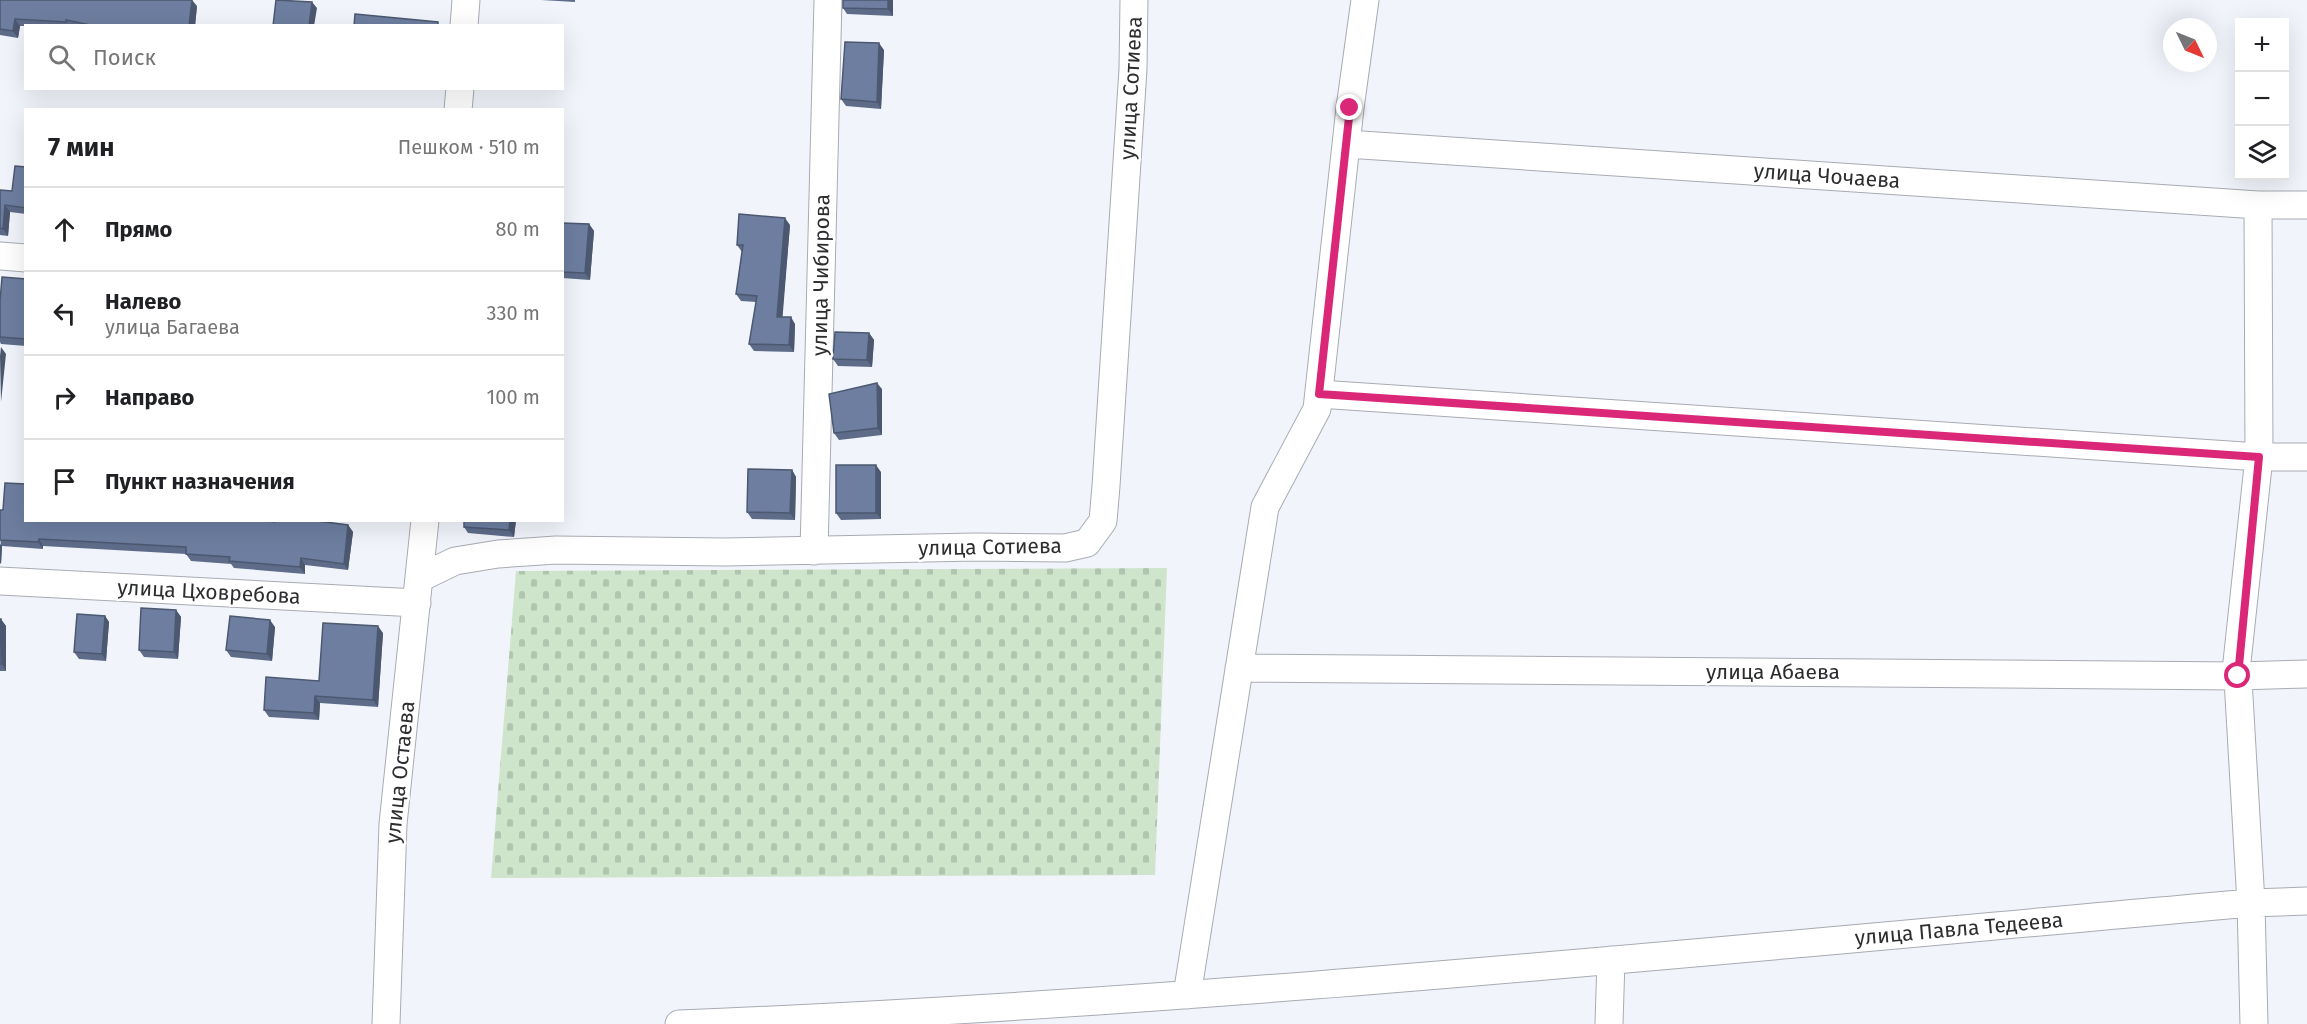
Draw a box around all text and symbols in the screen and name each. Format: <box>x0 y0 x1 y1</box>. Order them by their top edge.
street label: улица Сотиева <box>1114 16 1148 160</box>
north arrow <box>2163 18 2217 72</box>
map controls <box>2235 18 2289 180</box>
button: + <box>2235 18 2289 72</box>
search box <box>24 24 564 90</box>
icon: search <box>45 41 78 74</box>
text: Поиск <box>93 44 156 71</box>
button: − <box>2235 72 2289 126</box>
route end <box>1336 94 1362 120</box>
button: layers <box>2235 126 2289 180</box>
text: 7 мин <box>48 132 114 163</box>
text: Пешком · 510 m <box>398 135 540 159</box>
street label: улица Чочаева <box>1753 158 1901 194</box>
street label: улица Чибирова <box>807 194 835 356</box>
icon: ahead <box>48 213 81 246</box>
text: Прямо <box>105 216 172 243</box>
text: 80 m <box>495 217 540 241</box>
text: Налево <box>105 288 181 315</box>
icon: left <box>48 297 81 330</box>
text: 330 m <box>486 301 540 325</box>
text: улица Багаева <box>105 315 240 339</box>
icon: right <box>48 381 81 414</box>
text: Направо <box>105 384 194 411</box>
text: 100 m <box>487 385 540 409</box>
icon: arrive <box>48 465 81 498</box>
text: Пункт назначения <box>105 468 295 495</box>
street label: улица Сотиева <box>918 533 1062 561</box>
street label: улица Цховребова <box>117 574 301 610</box>
street label: улица Абаева <box>1706 659 1840 685</box>
route start <box>2224 662 2250 688</box>
street label: улица Остаева <box>380 699 420 845</box>
street label: улица Павла Тедеева <box>1854 907 2064 951</box>

